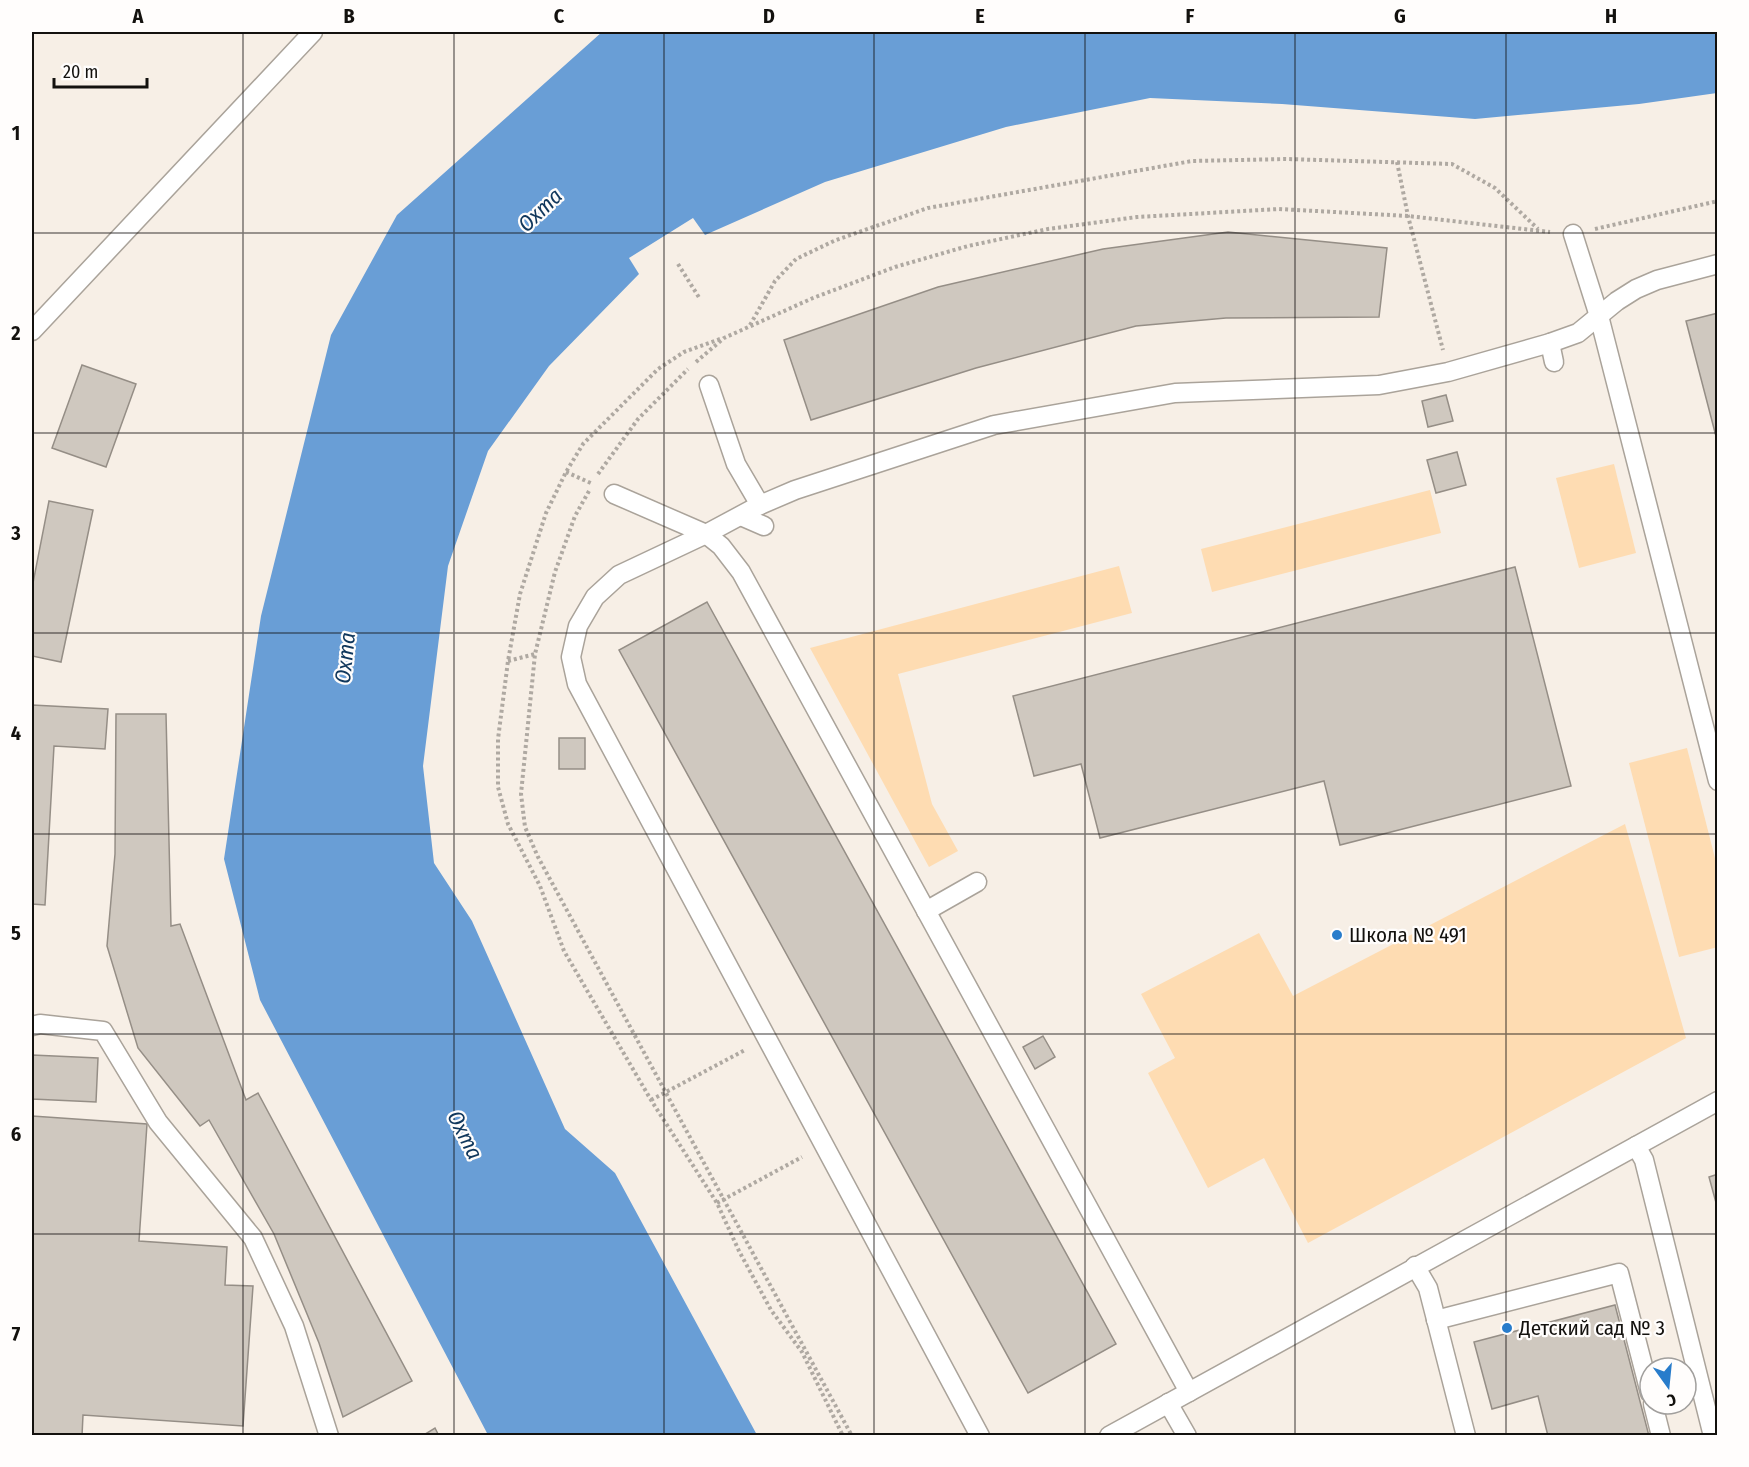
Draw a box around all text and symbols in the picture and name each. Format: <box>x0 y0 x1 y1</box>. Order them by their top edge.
text: A <box>132 4 145 28</box>
text: B <box>343 4 355 28</box>
text: C <box>554 4 565 28</box>
text: D <box>763 4 775 28</box>
text: E <box>975 4 985 28</box>
text: F <box>1186 4 1195 28</box>
text: G <box>1394 4 1406 28</box>
text: H <box>1605 4 1617 28</box>
scale bar <box>54 51 147 89</box>
text: 20 m <box>63 61 98 83</box>
text: 1 <box>12 121 20 145</box>
water label: Охта <box>512 182 568 238</box>
text: 2 <box>10 321 21 345</box>
text: 3 <box>10 521 21 545</box>
water label: Охта <box>329 631 361 685</box>
text: 4 <box>11 721 21 745</box>
text: 5 <box>11 921 21 945</box>
place label: Школа № 491 <box>1349 922 1467 948</box>
marker: Школа № 491 <box>1330 928 1344 942</box>
water label: Охта <box>441 1106 489 1164</box>
text: 6 <box>11 1122 21 1146</box>
place label: Детский сад № 3 <box>1518 1315 1665 1341</box>
marker: Детский сад № 3 <box>1500 1321 1514 1335</box>
text: 7 <box>12 1322 21 1346</box>
north arrow <box>1638 1356 1698 1416</box>
text: С <box>1665 1390 1678 1410</box>

